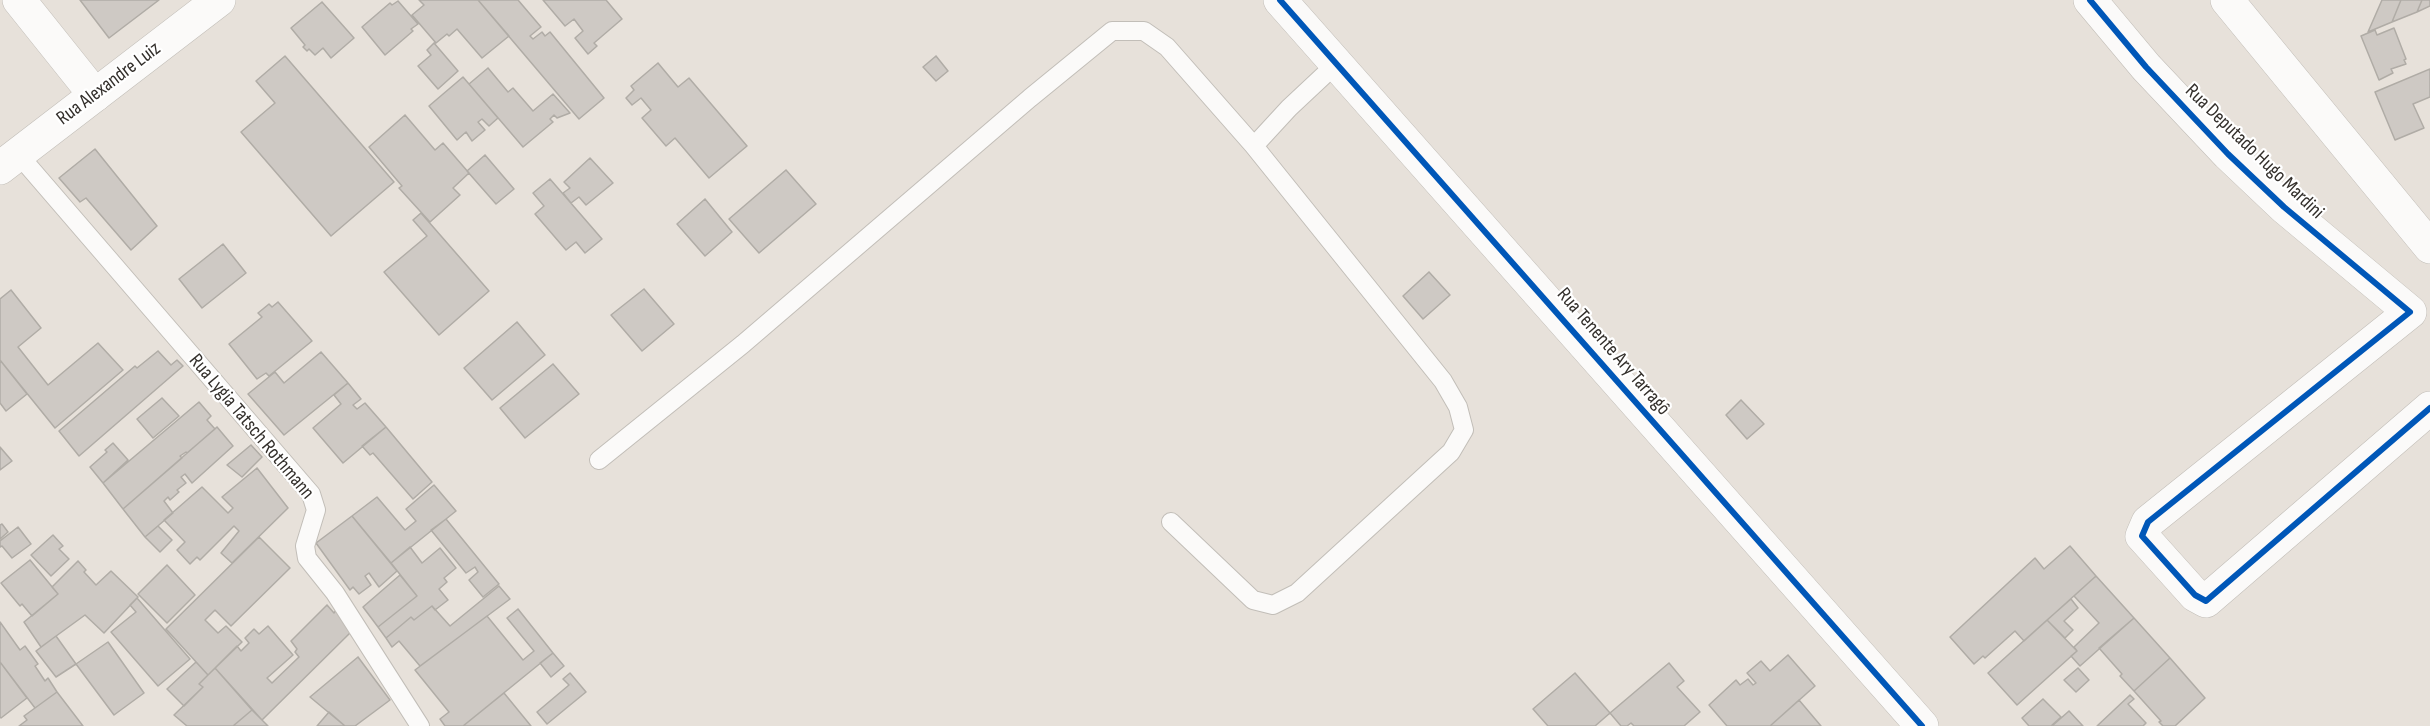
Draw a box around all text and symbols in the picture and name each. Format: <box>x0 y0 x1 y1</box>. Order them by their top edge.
street label: Rua Alexandre Luiz <box>52 37 166 131</box>
street label: Rua Deputado Hugo Mardini <box>2180 80 2328 224</box>
street label: Rua Tenente Ary Tarragô <box>1551 283 1675 421</box>
street label: Rua Lygia Tatsch Rothmann <box>183 349 319 505</box>

